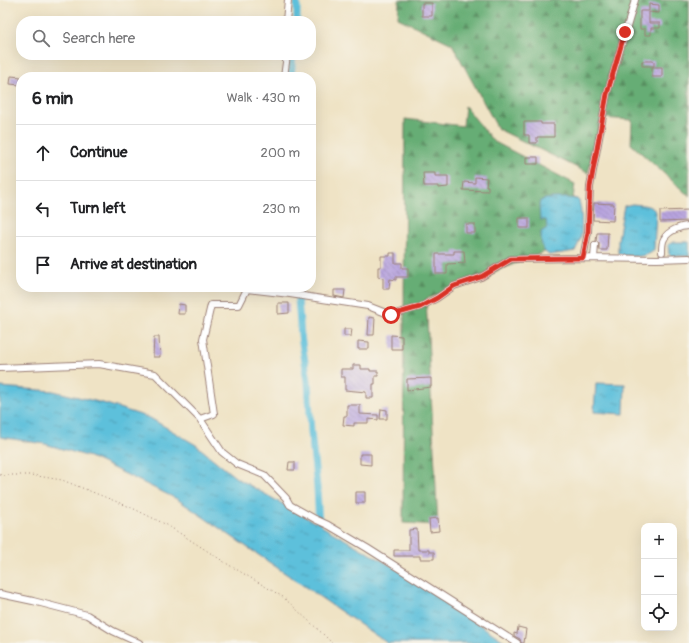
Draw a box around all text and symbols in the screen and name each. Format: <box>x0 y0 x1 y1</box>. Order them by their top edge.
search box <box>16 16 316 60</box>
route end <box>616 23 634 41</box>
icon: search <box>30 27 52 49</box>
text: Search here <box>62 29 135 48</box>
text: 6 min <box>32 88 73 109</box>
text: Walk · 430 m <box>226 90 300 106</box>
icon: ahead <box>32 142 54 164</box>
text: Continue <box>70 143 128 162</box>
text: 200 m <box>261 145 300 161</box>
icon: left <box>32 198 54 220</box>
text: Turn left <box>70 199 126 218</box>
text: 230 m <box>263 201 300 217</box>
icon: arrive <box>32 254 54 276</box>
text: Arrive at destination <box>70 255 197 274</box>
route start <box>382 306 400 324</box>
map controls <box>641 523 677 631</box>
button: + <box>641 523 677 559</box>
button: − <box>641 559 677 595</box>
button: locate <box>641 595 677 631</box>

